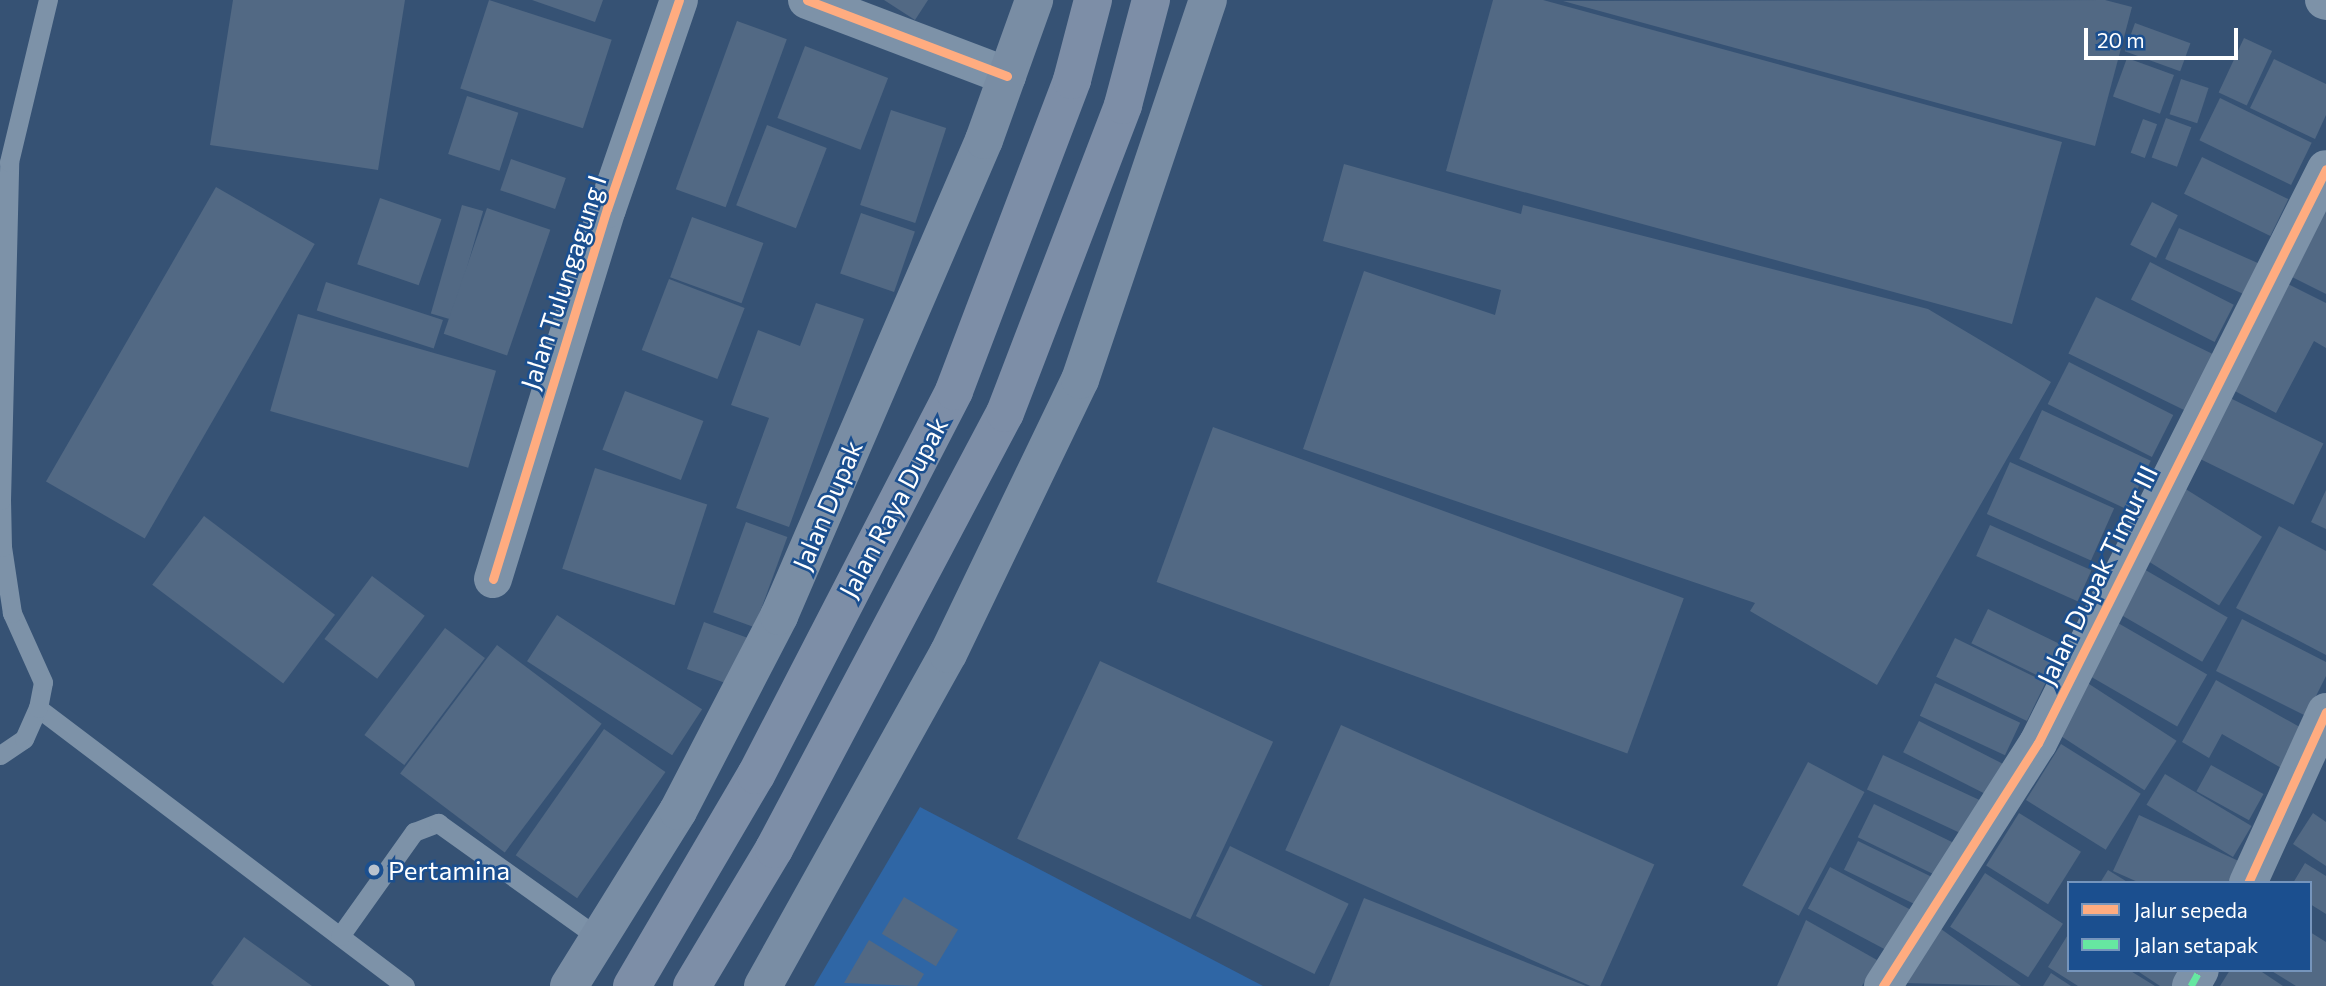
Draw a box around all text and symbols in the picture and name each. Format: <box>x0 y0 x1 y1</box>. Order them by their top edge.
scale bar <box>2088 14 2242 58</box>
text: 20 m <box>2097 27 2145 52</box>
street label: Jalan Tulungagung I <box>514 171 612 393</box>
street label: Jalan Raya Dupak <box>832 411 954 603</box>
street label: Jalan Dupak <box>786 435 868 575</box>
street label: Jalan Dupak Timur III <box>2030 460 2164 690</box>
place label: Pertamina <box>388 854 510 886</box>
marker: Pertamina <box>366 862 382 878</box>
legend <box>2067 881 2312 972</box>
text: Jalur sepeda <box>2134 897 2248 922</box>
text: Jalan setapak <box>2134 932 2258 957</box>

